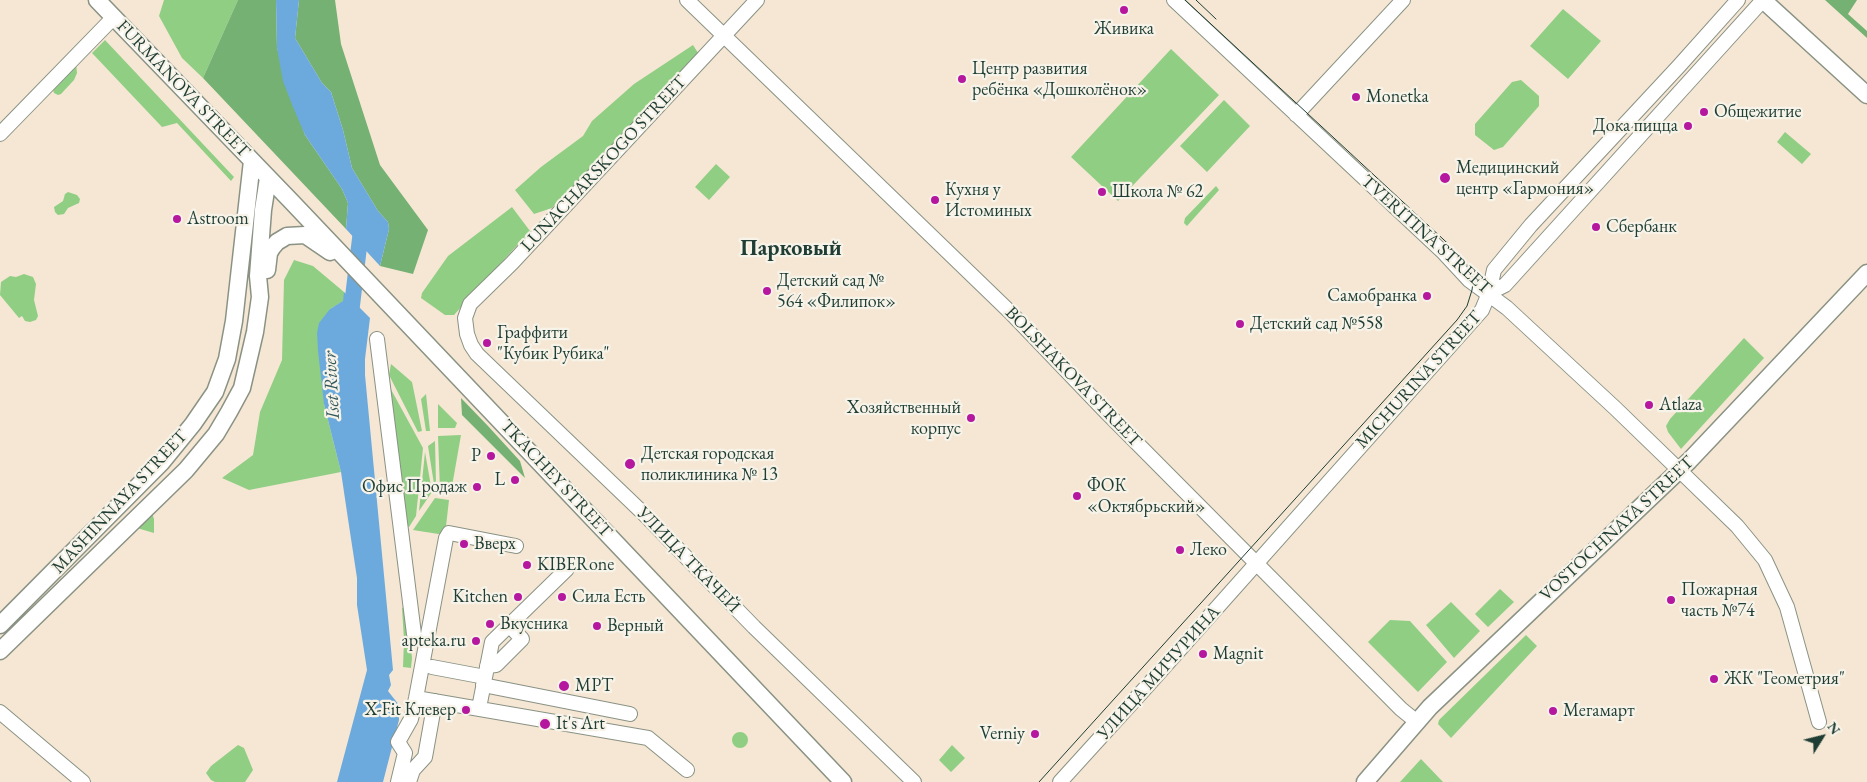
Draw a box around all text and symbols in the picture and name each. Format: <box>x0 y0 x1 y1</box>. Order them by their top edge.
marker: Живика <box>1118 4 1130 16</box>
street label: FURMANOVA STREET <box>112 16 254 162</box>
place label: Живика <box>1094 18 1154 40</box>
place label: Центр развития ребёнка «Дошколёнок» <box>972 58 1147 100</box>
street label: LUNACHARSKOGO STREET <box>517 71 691 257</box>
marker: Центр развития ребёнка «Дошколёнок» <box>956 73 968 85</box>
place label: Monetka <box>1366 86 1429 108</box>
marker: Monetka <box>1350 91 1362 103</box>
place label: Общежитие <box>1714 101 1801 123</box>
marker: Общежитие <box>1698 106 1710 118</box>
place label: Дока пицца <box>1593 115 1678 137</box>
marker: Дока пицца <box>1682 120 1694 132</box>
place label: Медицинский центр «Гармония» <box>1456 157 1594 200</box>
street label: TVERITINA STREET <box>1356 171 1496 299</box>
marker: Медицинский центр «Гармония» <box>1438 171 1452 185</box>
place label: Кухня у Истоминых <box>945 179 1032 222</box>
place label: Школа № 62 <box>1112 181 1203 203</box>
marker: Школа № 62 <box>1096 186 1108 198</box>
marker: Кухня у Истоминых <box>929 194 941 206</box>
place label: Astroom <box>187 208 249 230</box>
marker: Astroom <box>171 213 183 225</box>
place label: Сбербанк <box>1606 216 1677 238</box>
marker: Сбербанк <box>1590 221 1602 233</box>
district label: Парковый <box>740 236 842 262</box>
place label: Детский сад № 564 «Филипок» <box>777 270 896 312</box>
marker: Детский сад № 564 «Филипок» <box>761 285 773 297</box>
place label: Самобранка <box>1327 285 1417 307</box>
marker: Самобранка <box>1421 290 1433 302</box>
street label: BOLSHAKOVA STREET <box>1000 302 1146 452</box>
street label: MICHURINA STREET <box>1351 307 1487 453</box>
place label: Детский сад №558 <box>1250 313 1383 335</box>
marker: Детский сад №558 <box>1234 318 1246 330</box>
place label: Граффити "Кубик Рубика" <box>497 322 610 364</box>
marker: Граффити "Кубик Рубика" <box>481 337 493 349</box>
water label: Iset River <box>319 350 345 420</box>
place label: Atlaza <box>1659 394 1702 416</box>
place label: Хозяйственный корпус <box>847 397 961 439</box>
marker: Atlaza <box>1643 399 1655 411</box>
marker: Хозяйственный корпус <box>965 412 977 424</box>
street label: TKACHEY STREET <box>496 416 616 542</box>
street label: MASHINNAYA STREET <box>48 426 192 578</box>
place label: Детская городская поликлиника № 13 <box>641 443 778 486</box>
place label: P <box>471 445 481 467</box>
marker: P <box>485 450 497 462</box>
street label: VOSTOCHNAYA STREET <box>1535 452 1699 606</box>
marker: Детская городская поликлиника № 13 <box>623 457 637 471</box>
place label: L <box>494 469 505 491</box>
marker: L <box>509 474 521 486</box>
place label: ФОК «Октябрьский» <box>1087 475 1206 518</box>
place label: Офис Продаж <box>362 476 467 498</box>
marker: Офис Продаж <box>471 481 483 493</box>
marker: ФОК «Октябрьский» <box>1071 490 1083 502</box>
street label: УЛИЦА ТКАЧЕЙ <box>632 503 744 617</box>
place label: Вверх <box>474 533 516 555</box>
marker: Вверх <box>458 538 470 550</box>
place label: Леко <box>1190 539 1227 561</box>
marker: Леко <box>1174 544 1186 556</box>
place label: KIBERone <box>537 554 614 576</box>
marker: KIBERone <box>521 559 533 571</box>
place label: Пожарная часть №74 <box>1681 579 1758 622</box>
place label: Kitchen <box>453 586 508 608</box>
place label: Сила Есть <box>572 586 645 608</box>
marker: Kitchen <box>512 591 524 603</box>
marker: Сила Есть <box>556 591 568 603</box>
marker: Пожарная часть №74 <box>1665 594 1677 606</box>
street label: УЛИЦА МИЧУРИНА <box>1093 601 1225 745</box>
place label: Вкусника <box>500 613 568 635</box>
place label: Верный <box>607 615 664 637</box>
marker: Вкусника <box>484 618 496 630</box>
marker: Верный <box>591 620 603 632</box>
place label: apteka.ru <box>402 630 466 652</box>
marker: apteka.ru <box>470 635 482 647</box>
place label: Magnit <box>1213 643 1263 665</box>
marker: Magnit <box>1197 648 1209 660</box>
place label: ЖК "Геометрия" <box>1724 668 1845 690</box>
marker: ЖК "Геометрия" <box>1708 673 1720 685</box>
place label: МРТ <box>575 675 613 697</box>
marker: МРТ <box>557 679 571 693</box>
place label: X-Fit Клевер <box>365 699 456 721</box>
place label: Мегамарт <box>1563 700 1635 722</box>
marker: X-Fit Клевер <box>460 704 472 716</box>
marker: Мегамарт <box>1547 705 1559 717</box>
north arrow <box>1797 712 1847 762</box>
place label: It's Art <box>556 713 605 735</box>
marker: It's Art <box>538 717 552 731</box>
text: N <box>1824 718 1845 738</box>
place label: Verniy <box>980 723 1025 745</box>
marker: Verniy <box>1029 728 1041 740</box>

